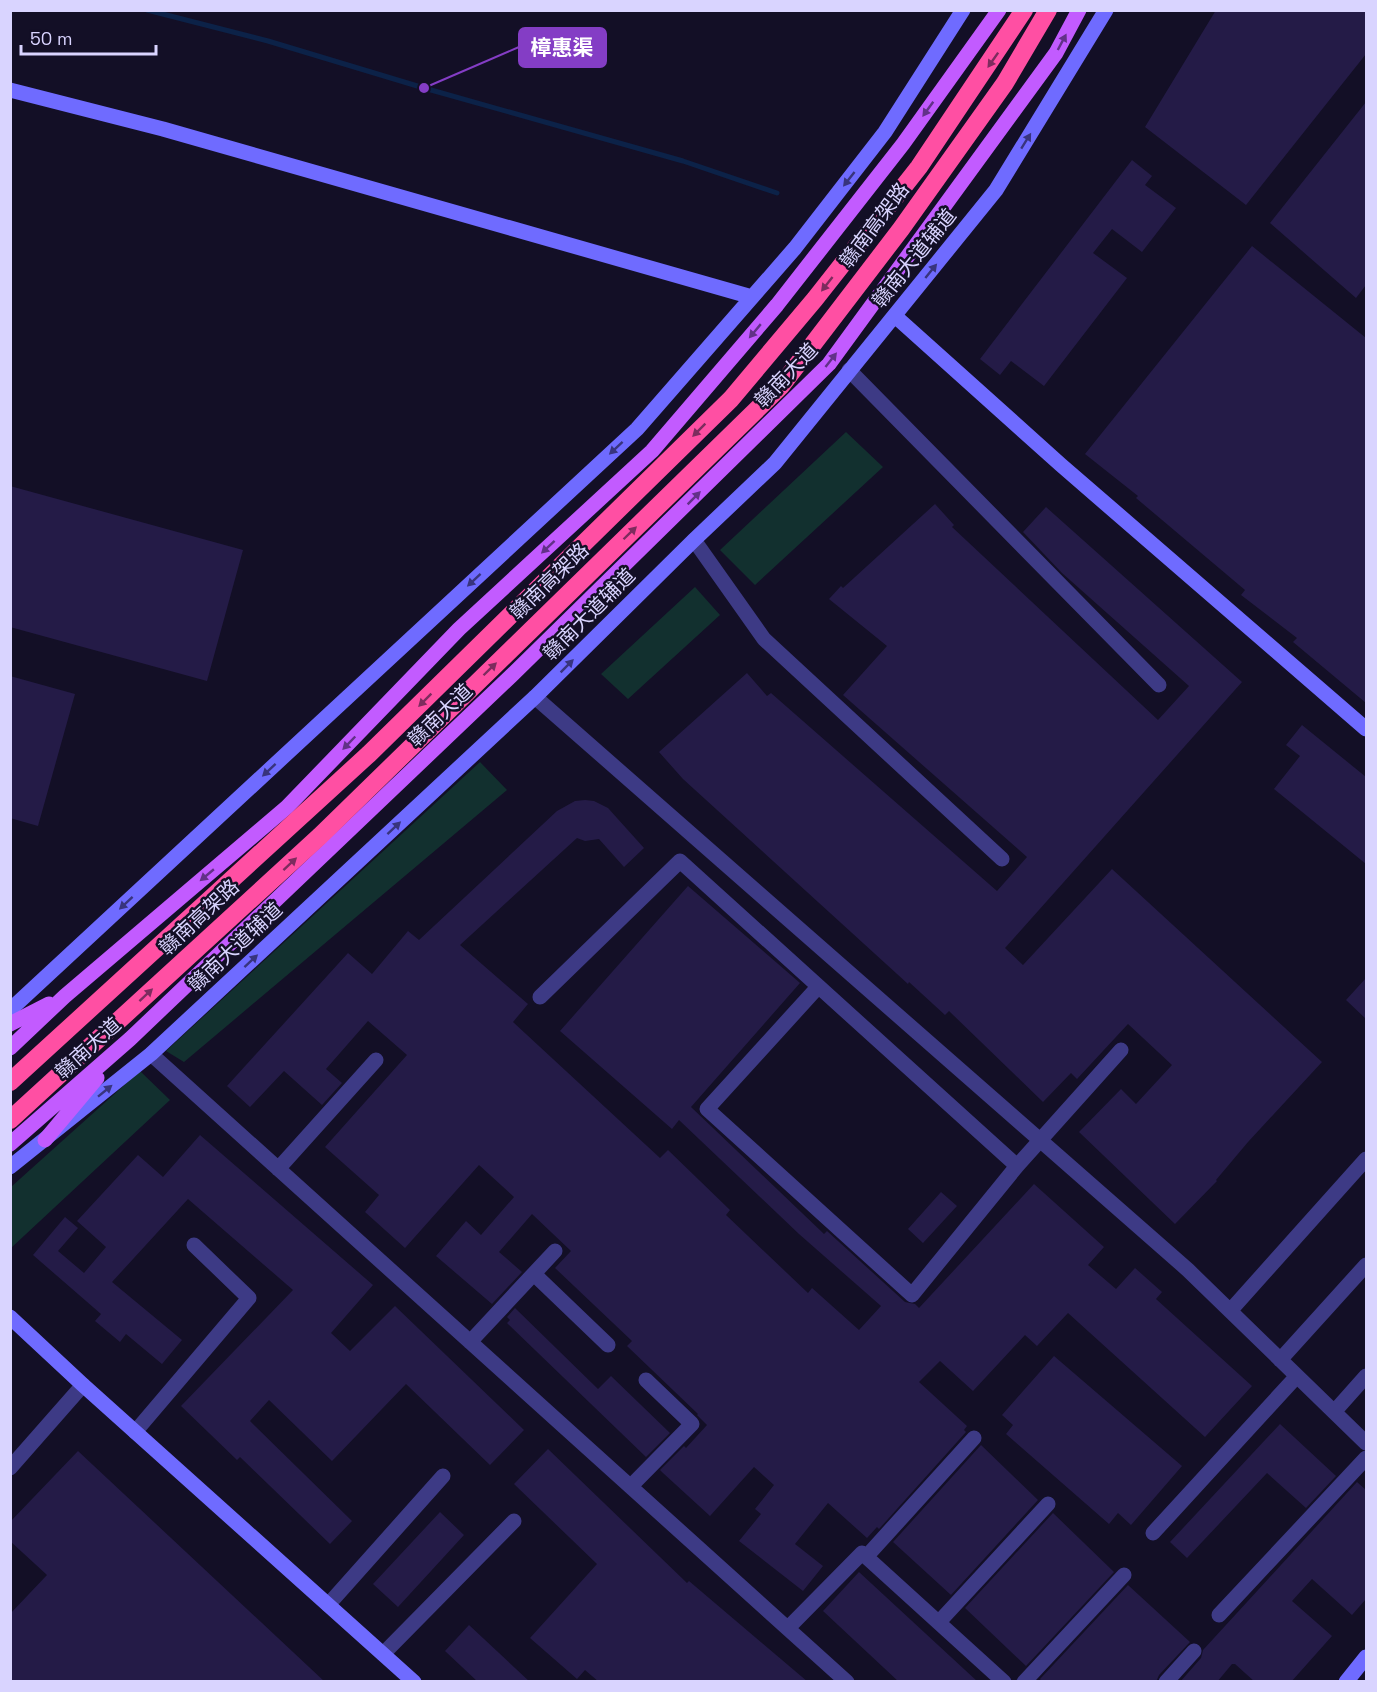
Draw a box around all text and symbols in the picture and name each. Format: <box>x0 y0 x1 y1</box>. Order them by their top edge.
scale bar <box>21 18 156 56</box>
text: 50 m <box>30 27 72 50</box>
callout: 樟惠渠 <box>519 28 606 67</box>
text: 樟惠渠 <box>531 34 594 61</box>
one-way arrow <box>1057 34 1067 51</box>
one-way arrow <box>987 51 999 67</box>
one-way arrow <box>923 102 935 117</box>
one-way arrow <box>1021 132 1032 149</box>
one-way arrow <box>843 171 855 186</box>
street label: 赣南高架路 <box>834 177 914 273</box>
street label: 赣南大道辅道 <box>866 203 962 313</box>
one-way arrow <box>925 263 938 279</box>
one-way arrow <box>820 276 833 292</box>
one-way arrow <box>749 323 762 338</box>
street label: 赣南大道 <box>749 337 823 413</box>
one-way arrow <box>825 352 837 367</box>
one-way arrow <box>692 423 706 437</box>
one-way arrow <box>609 441 624 455</box>
one-way arrow <box>687 492 701 506</box>
one-way arrow <box>622 526 637 540</box>
street label: 赣南高架路 <box>504 537 594 625</box>
one-way arrow <box>541 540 556 553</box>
street label: 赣南大道辅道 <box>537 562 641 666</box>
one-way arrow <box>466 573 481 587</box>
one-way arrow <box>559 660 573 674</box>
one-way arrow <box>483 663 497 677</box>
street label: 赣南大道 <box>402 678 478 752</box>
one-way arrow <box>418 692 432 706</box>
one-way arrow <box>342 735 356 750</box>
one-way arrow <box>262 763 277 776</box>
one-way arrow <box>387 822 401 836</box>
one-way arrow <box>282 858 297 871</box>
one-way arrow <box>200 868 215 881</box>
street label: 赣南高架路 <box>154 873 244 961</box>
one-way arrow <box>119 895 133 909</box>
street label: 赣南大道辅道 <box>182 897 288 997</box>
one-way arrow <box>243 955 258 968</box>
one-way arrow <box>139 989 153 1003</box>
street label: 赣南大道 <box>50 1012 126 1084</box>
one-way arrow <box>98 1085 113 1097</box>

